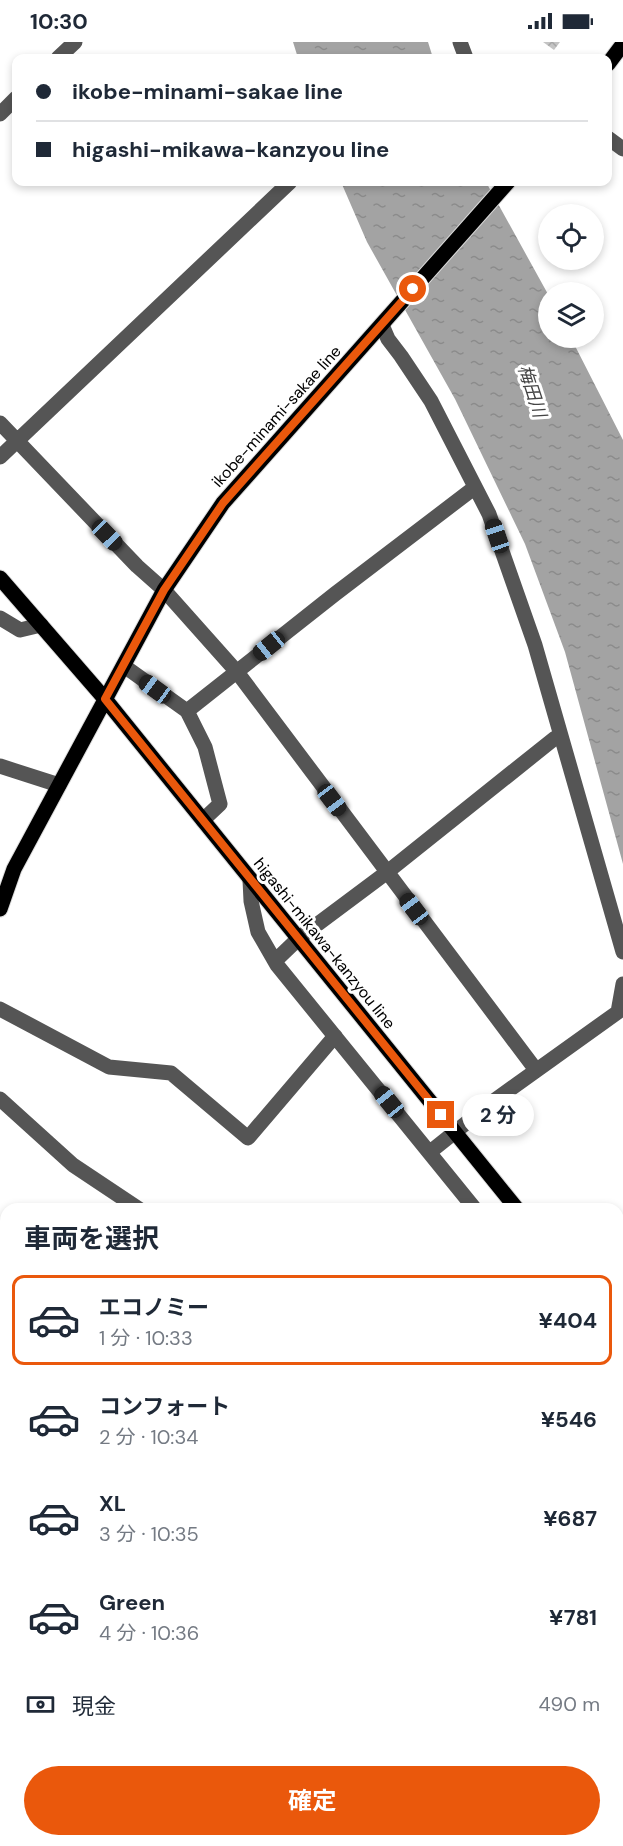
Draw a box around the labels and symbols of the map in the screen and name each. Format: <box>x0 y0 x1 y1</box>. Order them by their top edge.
route start <box>399 275 426 302</box>
street label: ikobe-minami-sakae line <box>207 341 346 492</box>
water label: 梅田川 <box>512 362 552 422</box>
car <box>88 516 126 554</box>
car <box>483 516 511 556</box>
car <box>249 628 289 664</box>
car <box>135 671 175 707</box>
car <box>314 780 350 820</box>
street label: higashi-mikawa-kanzyou line <box>249 853 400 1033</box>
car <box>396 889 432 929</box>
car <box>371 1082 407 1122</box>
callout: 2 分 <box>462 1094 534 1136</box>
route end <box>427 1101 454 1128</box>

